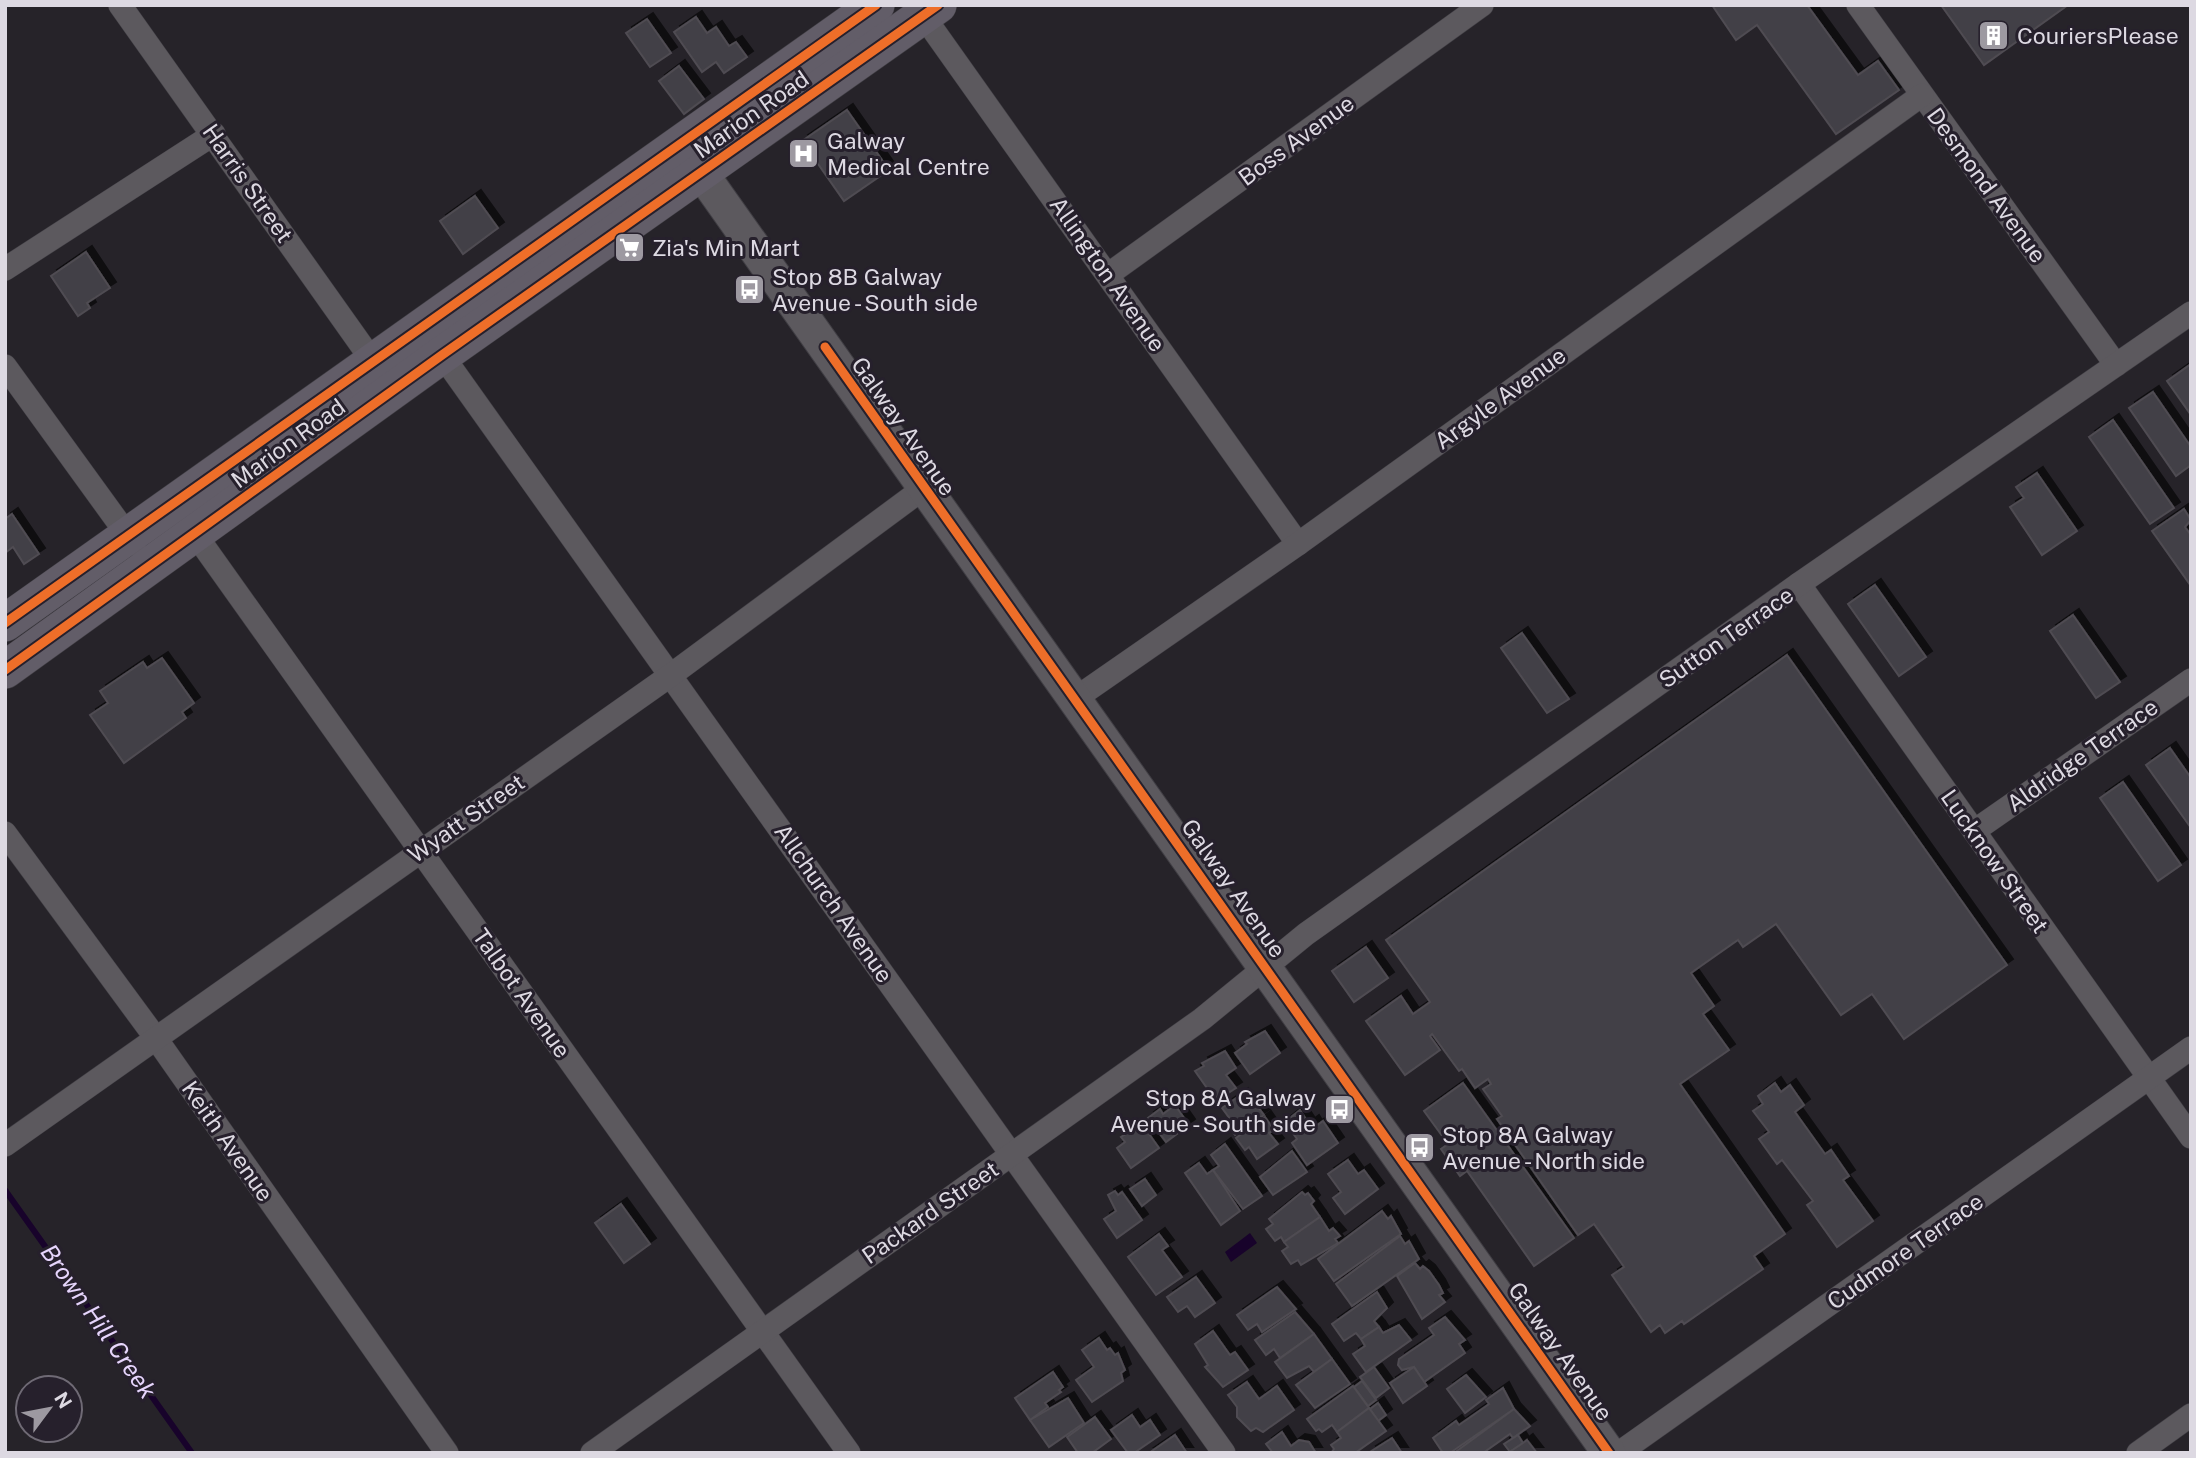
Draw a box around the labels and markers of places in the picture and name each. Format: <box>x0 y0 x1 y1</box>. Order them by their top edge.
building icon: CouriersPlease <box>1977 18 2011 52</box>
place label: CouriersPlease <box>2017 22 2179 49</box>
place label: Galway Medical Centre <box>827 127 990 180</box>
hospital icon: Galway Medical Centre <box>787 136 821 170</box>
supermarket icon: Zia's Min Mart <box>612 230 646 264</box>
place label: Zia's Min Mart <box>652 234 800 261</box>
place label: Stop 8B Galway Avenue - South side <box>772 263 978 316</box>
bus stop icon: Stop 8B Galway Avenue - South side <box>732 272 766 306</box>
place label: Stop 8A Galway Avenue - South side <box>1110 1084 1316 1137</box>
bus stop icon: Stop 8A Galway Avenue - South side <box>1322 1093 1356 1127</box>
place label: Stop 8A Galway Avenue - North side <box>1442 1121 1645 1174</box>
bus stop icon: Stop 8A Galway Avenue - North side <box>1402 1130 1436 1164</box>

